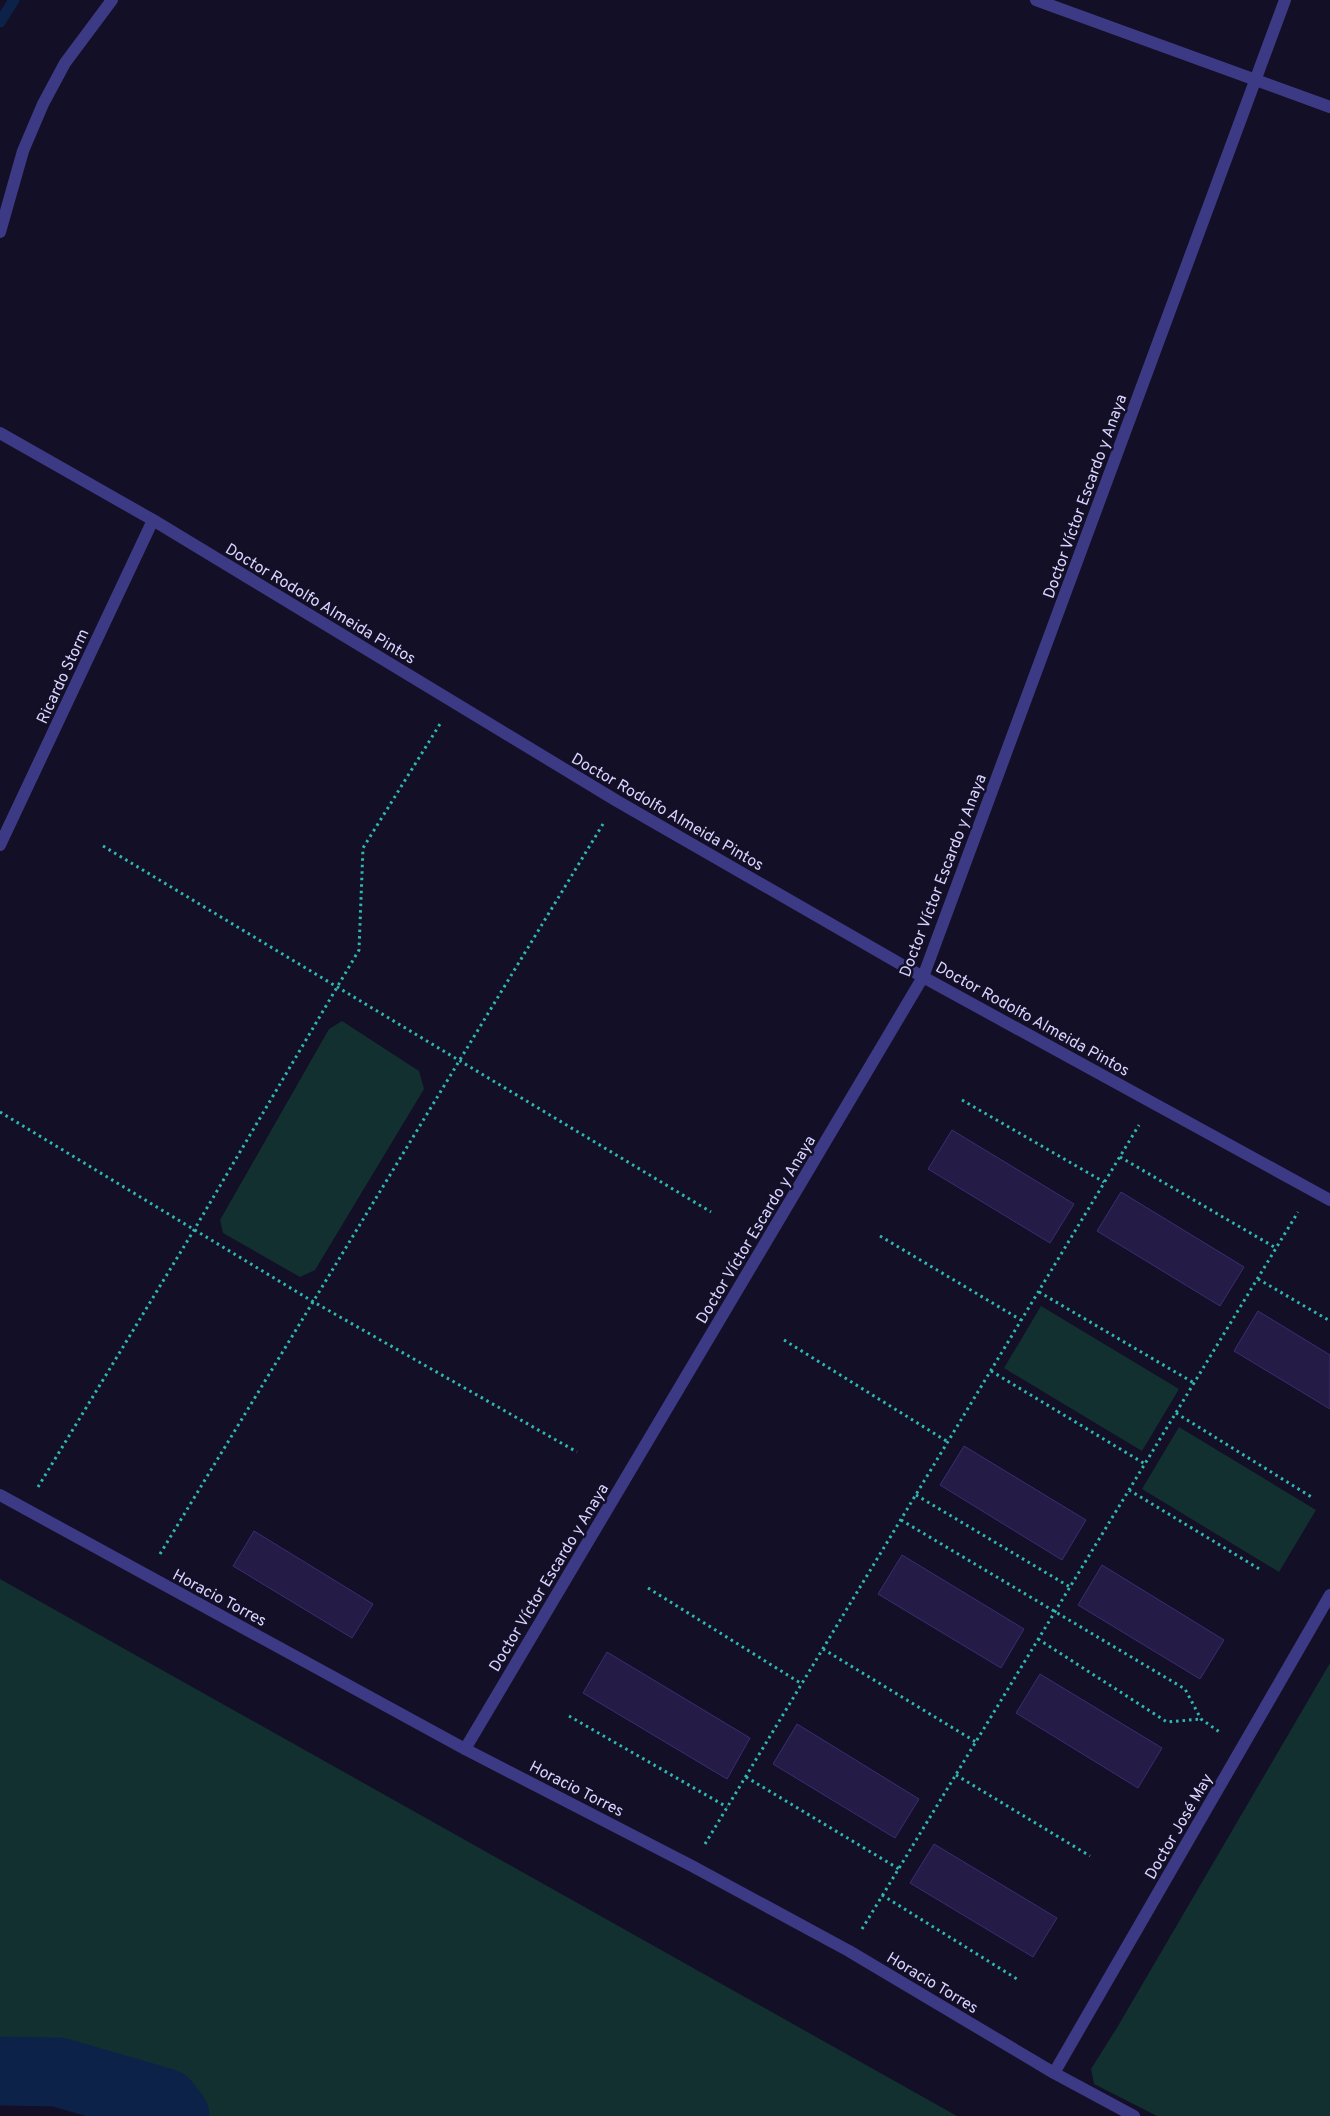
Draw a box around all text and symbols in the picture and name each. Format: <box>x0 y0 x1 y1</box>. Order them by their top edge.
street label: Doctor Víctor Escardo y Anaya <box>1040 392 1132 602</box>
street label: Doctor Rodolfo Almeida Pintos <box>221 540 419 670</box>
street label: Ricardo Storm <box>33 626 95 728</box>
street label: Doctor Rodolfo Almeida Pintos <box>567 749 767 876</box>
street label: Doctor Víctor Escardo y Anaya <box>896 771 992 980</box>
street label: Doctor Rodolfo Almeida Pintos <box>932 958 1133 1082</box>
street label: Doctor Víctor Escardo y Anaya <box>693 1132 821 1328</box>
street label: Doctor Víctor Escardo y Anaya <box>486 1480 614 1676</box>
street label: Horacio Torres <box>169 1566 269 1632</box>
street label: Horacio Torres <box>525 1757 627 1822</box>
street label: Doctor José May <box>1141 1770 1218 1884</box>
street label: Horacio Torres <box>882 1949 981 2019</box>

